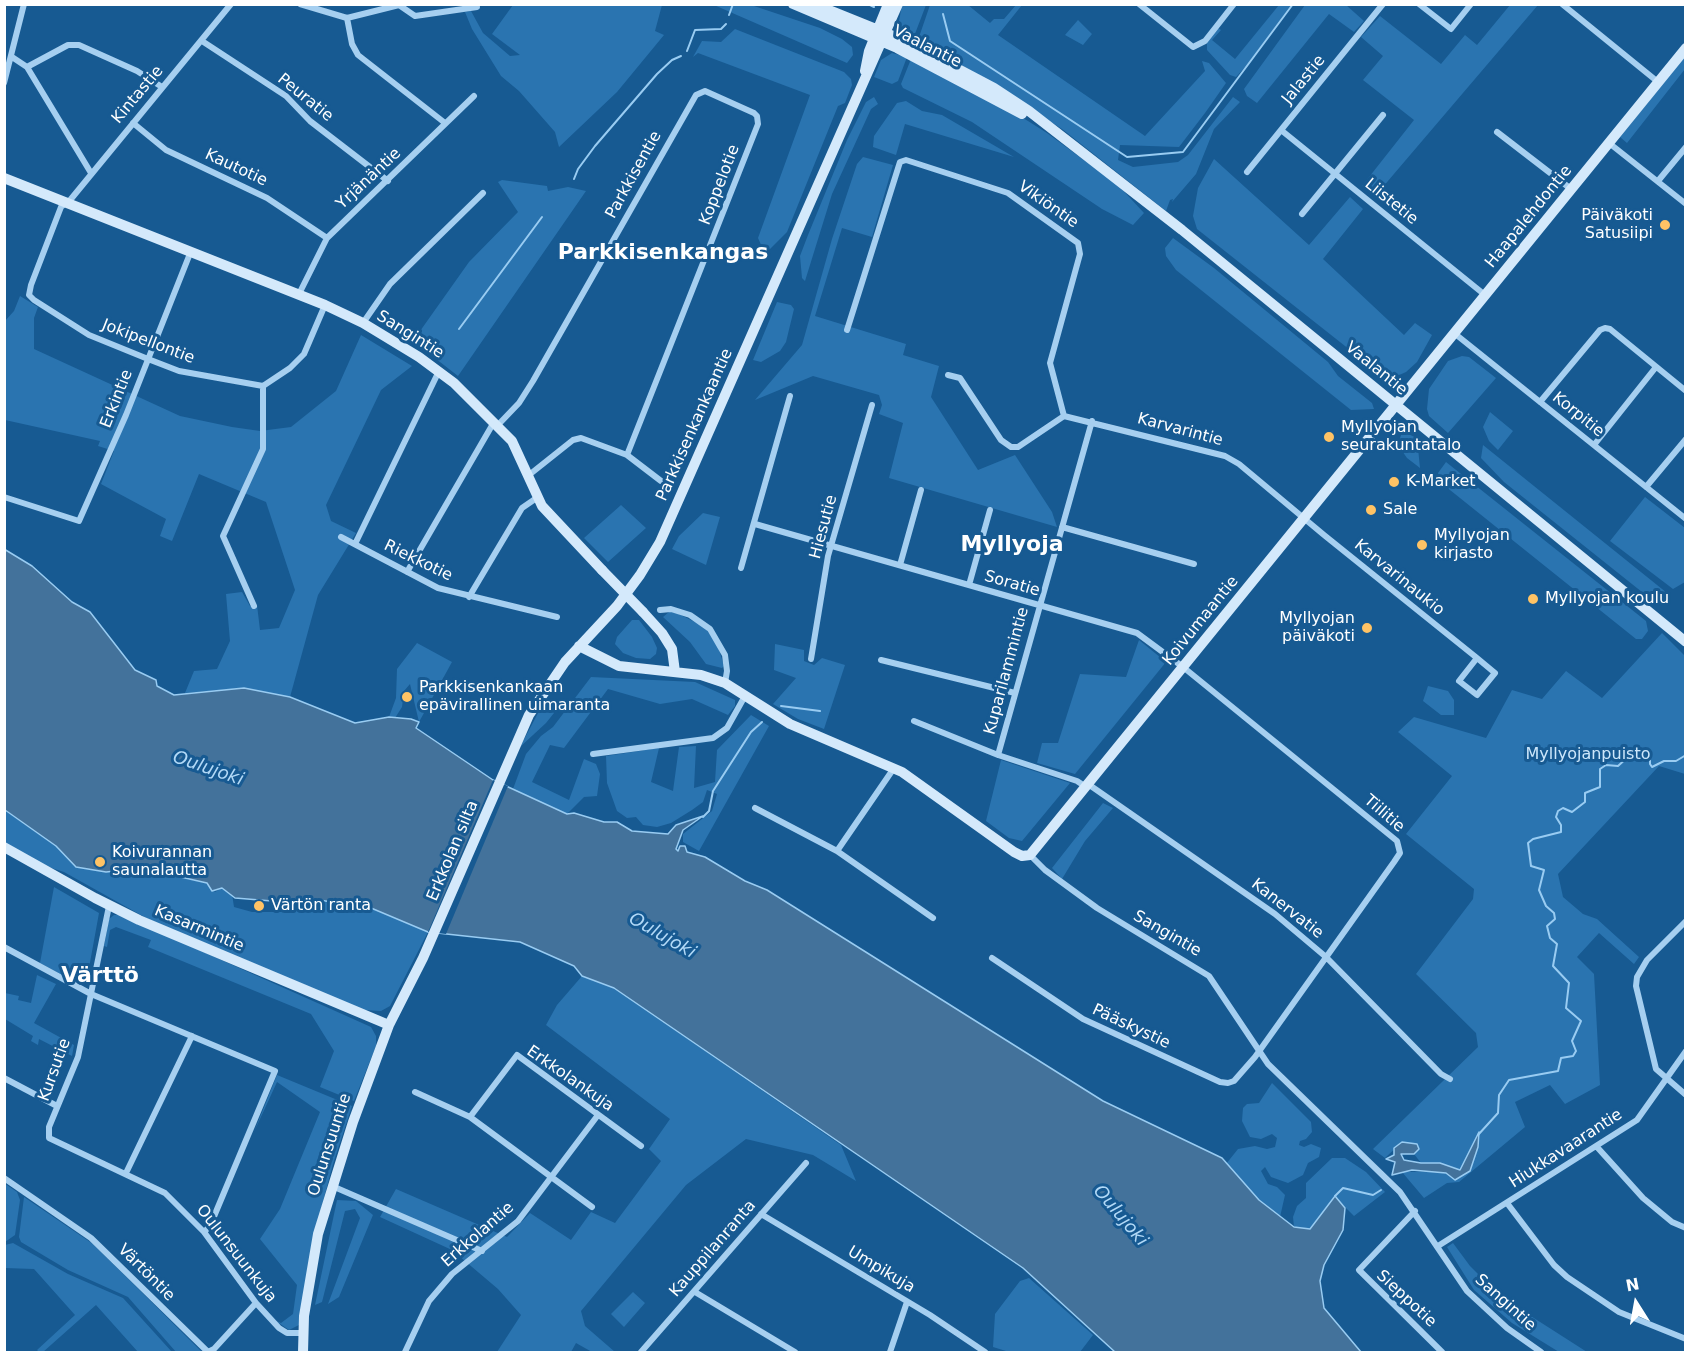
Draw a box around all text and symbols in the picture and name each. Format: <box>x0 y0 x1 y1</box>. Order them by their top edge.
street label: Vaalantie <box>890 22 964 72</box>
street label: Jalastie <box>1278 52 1330 108</box>
street label: Kintastie <box>108 62 168 128</box>
street label: Peuratie <box>273 70 337 126</box>
street label: Parkkisentie <box>602 128 666 222</box>
street label: Koppelotie <box>696 142 744 228</box>
street label: Yrjänäntie <box>333 144 405 214</box>
street label: Kautotie <box>202 145 270 191</box>
street label: Haapalehdontie <box>1482 162 1576 272</box>
street label: Liistetie <box>1361 175 1421 229</box>
street label: Vikiöntie <box>1014 177 1082 233</box>
place label: Päiväkoti Satusiipi <box>1581 206 1653 244</box>
marker: Päiväkoti Satusiipi <box>1658 218 1672 232</box>
district label: Parkkisenkangas <box>558 240 768 266</box>
street label: Sangintie <box>373 307 447 363</box>
street label: Jokipellontie <box>99 316 197 368</box>
street label: Vaalantie <box>1341 338 1411 400</box>
street label: Parkkisenkankaantie <box>653 346 737 504</box>
street label: Erkintie <box>97 367 137 431</box>
street label: Korpitie <box>1548 388 1608 442</box>
street label: Karvarintie <box>1135 409 1225 451</box>
place label: Myllyojan seurakuntatalo <box>1341 418 1461 456</box>
marker: Myllyojan seurakuntatalo <box>1322 430 1336 444</box>
place label: K-Market <box>1406 472 1476 492</box>
marker: K-Market <box>1387 475 1401 489</box>
street label: Hiesutie <box>806 493 842 561</box>
place label: Sale <box>1383 500 1417 520</box>
marker: Sale <box>1364 503 1378 517</box>
place label: Myllyojan kirjasto <box>1434 526 1510 564</box>
district label: Myllyoja <box>960 532 1064 558</box>
street label: Riekkotie <box>381 536 455 586</box>
street label: Karvarinaukio <box>1350 536 1448 620</box>
marker: Myllyojan kirjasto <box>1415 538 1429 552</box>
street label: Soratie <box>982 567 1042 601</box>
street label: Koivumaantie <box>1159 572 1243 670</box>
place label: Myllyojan koulu <box>1545 589 1669 609</box>
marker: Myllyojan koulu <box>1526 592 1540 606</box>
street label: Kuparilammintie <box>981 605 1033 737</box>
place label: Myllyojan päiväkoti <box>1279 609 1355 647</box>
marker: Myllyojan päiväkoti <box>1360 621 1374 635</box>
place label: Parkkisenkankaan epävirallinen uimaranta <box>419 678 610 716</box>
marker: Parkkisenkankaan epävirallinen uimaranta <box>400 690 414 704</box>
park label: Myllyojanpuisto <box>1526 745 1650 765</box>
water label: Oulujoki <box>170 747 246 791</box>
street label: Tiilitie <box>1360 791 1408 837</box>
street label: Erkkolan silta <box>423 798 483 904</box>
place label: Koivurannan saunalautta <box>112 843 212 881</box>
marker: Koivurannan saunalautta <box>93 855 107 869</box>
street label: Kanervatie <box>1247 875 1327 943</box>
place label: Värtön ranta <box>271 896 371 916</box>
marker: Värtön ranta <box>252 899 266 913</box>
street label: Kasarmintie <box>151 902 247 956</box>
street label: Sangintie <box>1130 907 1204 961</box>
water label: Oulujoki <box>625 908 699 964</box>
district label: Värttö <box>61 963 139 989</box>
street label: Pääskystie <box>1089 1001 1173 1053</box>
street label: Kursutie <box>35 1036 75 1104</box>
street label: Erkkolankuja <box>523 1042 617 1116</box>
street label: Oulunsuuntie <box>304 1091 356 1199</box>
street label: Hiukkavaarantie <box>1506 1105 1626 1193</box>
water label: Oulujoki <box>1088 1181 1152 1251</box>
street label: Kauppilanranta <box>666 1197 760 1301</box>
street label: Erkkolantie <box>438 1198 518 1272</box>
street label: Oulunsuunkuja <box>192 1201 280 1307</box>
street label: Värtöntie <box>113 1240 179 1306</box>
street label: Umpikuja <box>844 1242 918 1298</box>
street label: Sieppotie <box>1372 1266 1440 1332</box>
street label: Sangintie <box>1471 1271 1539 1335</box>
north arrow <box>1606 1273 1666 1333</box>
text: N <box>1624 1274 1641 1295</box>

